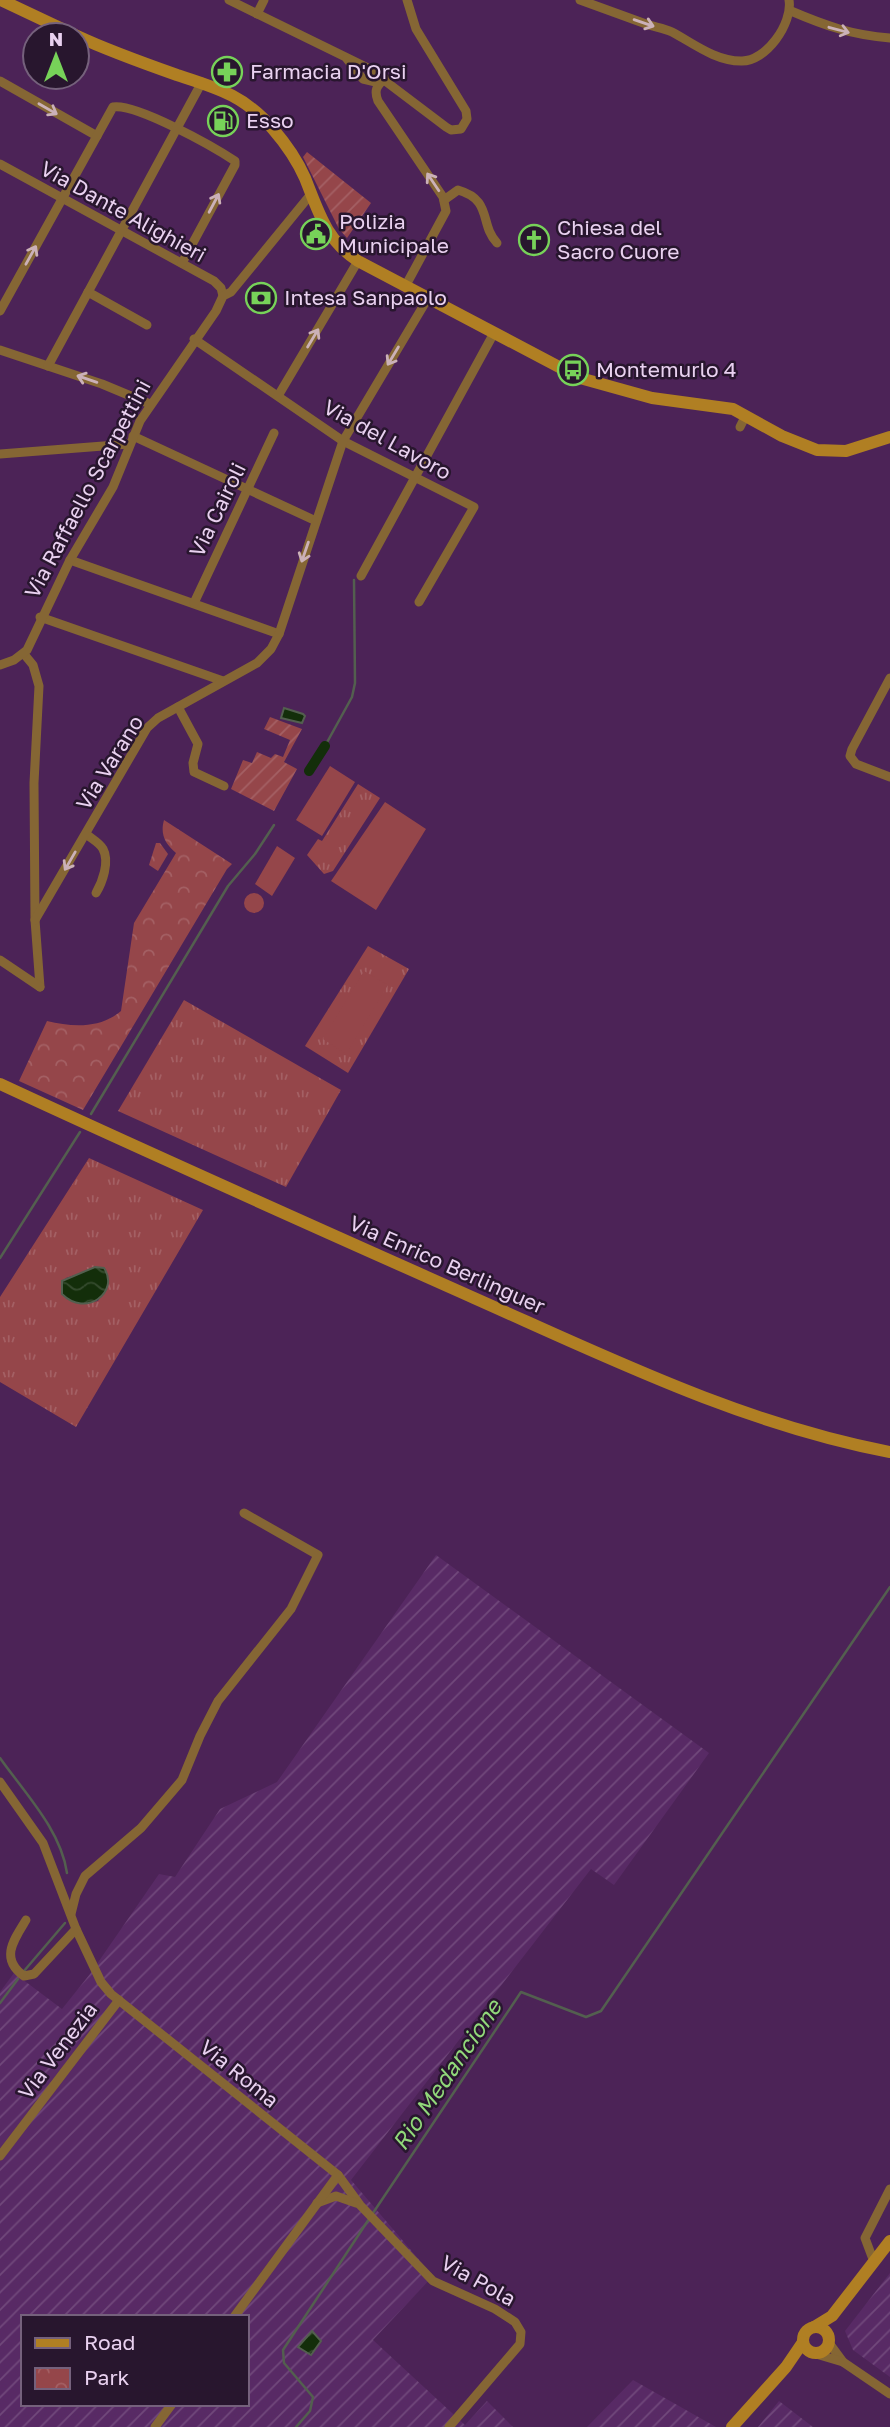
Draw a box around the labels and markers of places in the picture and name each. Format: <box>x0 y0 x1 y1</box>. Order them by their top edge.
pharmacy icon: Farmacia D'Orsi <box>210 55 244 89</box>
place label: Farmacia D'Orsi <box>250 58 407 84</box>
fuel station icon: Esso <box>206 104 240 138</box>
place label: Esso <box>246 107 294 133</box>
place label: Polizia Municipale <box>339 208 449 258</box>
place label: Chiesa del Sacro Cuore <box>557 214 679 264</box>
public building icon: Polizia Municipale <box>299 217 333 251</box>
church icon: Chiesa del Sacro Cuore <box>517 223 551 257</box>
bank icon: Intesa Sanpaolo <box>244 281 278 315</box>
place label: Intesa Sanpaolo <box>284 284 447 310</box>
bus stop icon: Montemurlo 4 <box>556 353 590 387</box>
place label: Montemurlo 4 <box>596 356 737 382</box>

